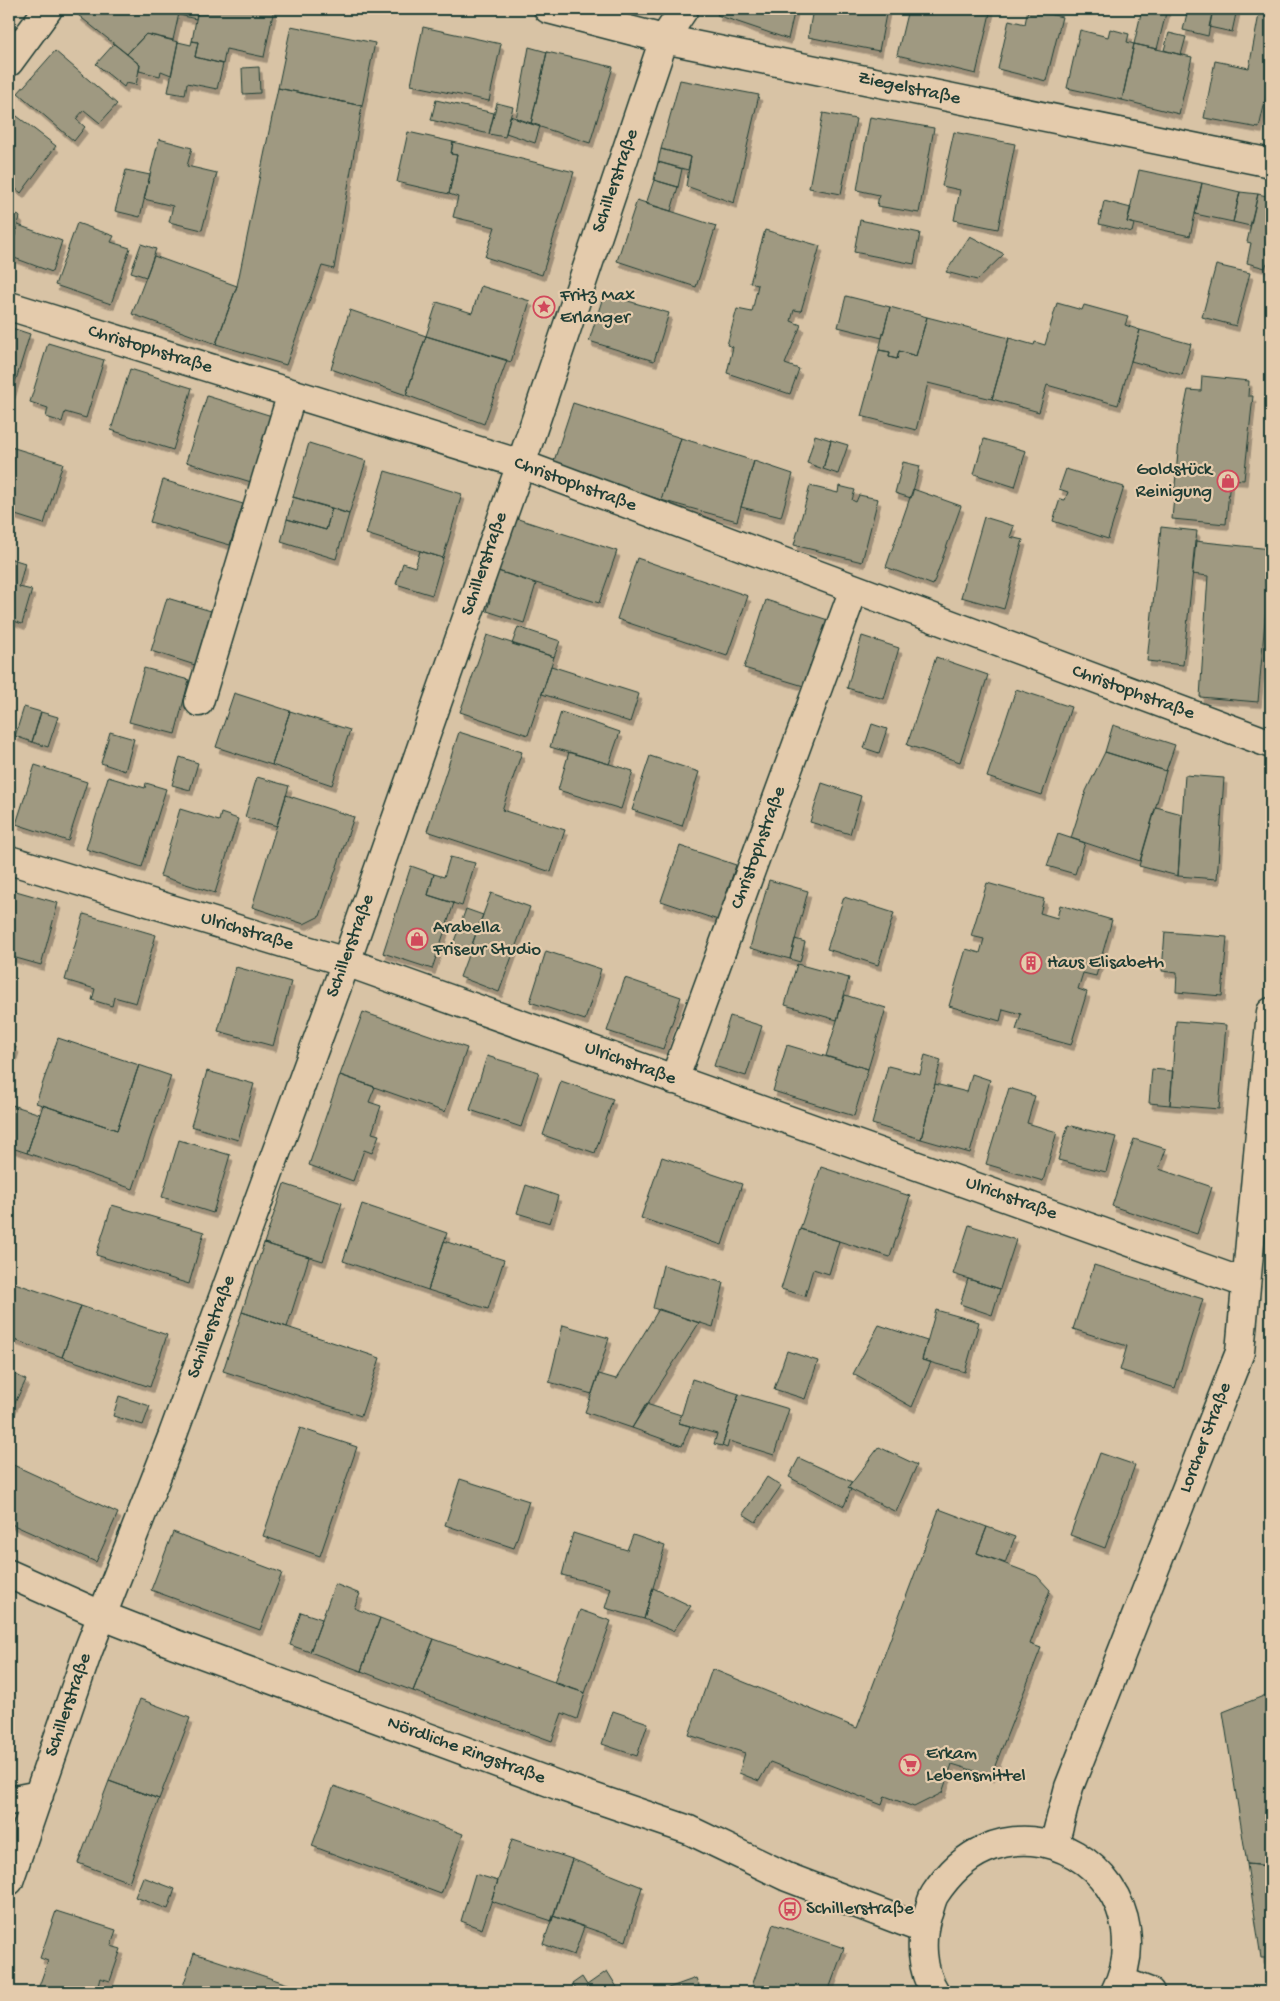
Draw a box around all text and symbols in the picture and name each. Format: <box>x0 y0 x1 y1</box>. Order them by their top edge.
street label: Ziegelstraße <box>856 67 963 111</box>
street label: Schillerstraße <box>588 126 644 236</box>
place label: Fritz Max Erlanger <box>559 285 635 330</box>
place icon: Fritz Max Erlanger <box>532 295 556 319</box>
street label: Christophstraße <box>85 320 215 380</box>
street label: Christophstraße <box>511 452 640 518</box>
place label: Goldstück Reinigung <box>1135 459 1214 504</box>
shop icon: Goldstück Reinigung <box>1216 469 1240 493</box>
street label: Schillerstraße <box>457 509 513 619</box>
street label: Christophstraße <box>1069 660 1198 726</box>
street label: Christophstraße <box>726 783 792 912</box>
street label: Schillerstraße <box>322 891 380 1001</box>
street label: Ulrichstraße <box>198 907 296 957</box>
place label: Arabella Friseur Studio <box>432 917 541 962</box>
shop icon: Arabella Friseur Studio <box>405 927 429 951</box>
building icon: Haus Elisabeth <box>1019 951 1043 975</box>
place label: Haus Elisabeth <box>1047 952 1164 975</box>
street label: Ulrichstraße <box>581 1037 679 1091</box>
street label: Ulrichstraße <box>962 1172 1060 1226</box>
street label: Schillerstraße <box>183 1272 241 1382</box>
street label: Lorcher Straße <box>1174 1379 1238 1496</box>
street label: Schillerstraße <box>41 1650 97 1760</box>
street label: Nördliche Ringstraße <box>384 1712 548 1790</box>
place label: Erkam Lebensmittel <box>926 1743 1026 1788</box>
supermarket icon: Erkam Lebensmittel <box>898 1753 922 1777</box>
bus stop icon: Schillerstraße <box>778 1897 802 1921</box>
place label: Schillerstraße <box>806 1898 914 1921</box>

